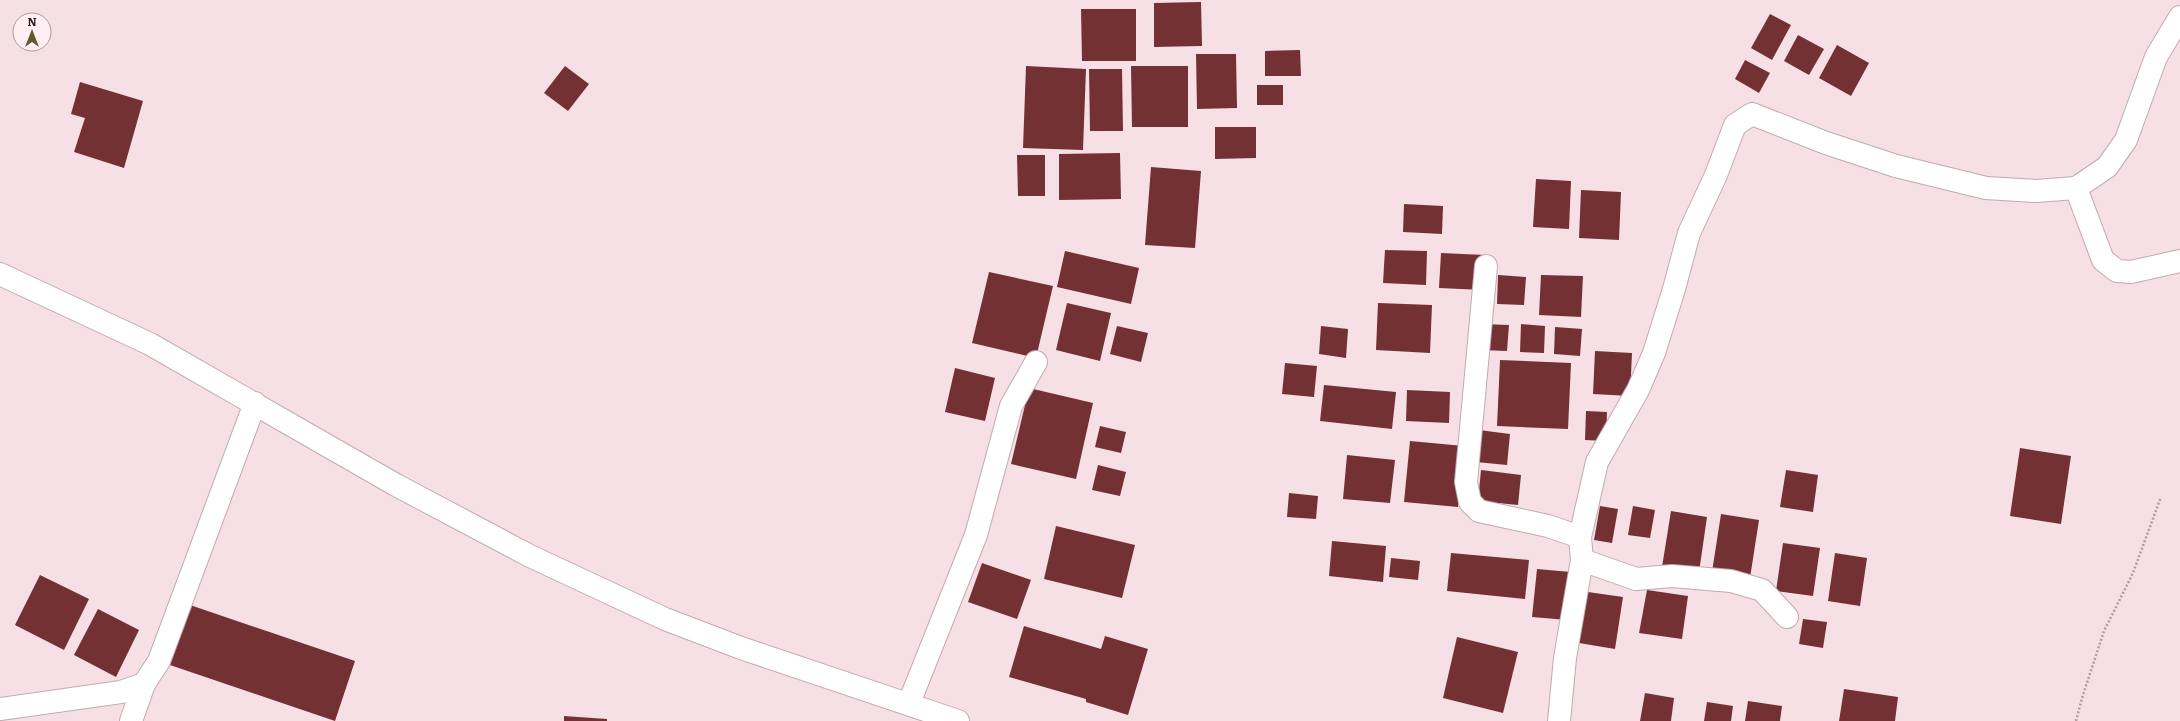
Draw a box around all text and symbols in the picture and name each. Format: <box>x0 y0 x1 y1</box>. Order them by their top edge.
north arrow <box>12 12 52 52</box>
text: N <box>27 13 37 29</box>

